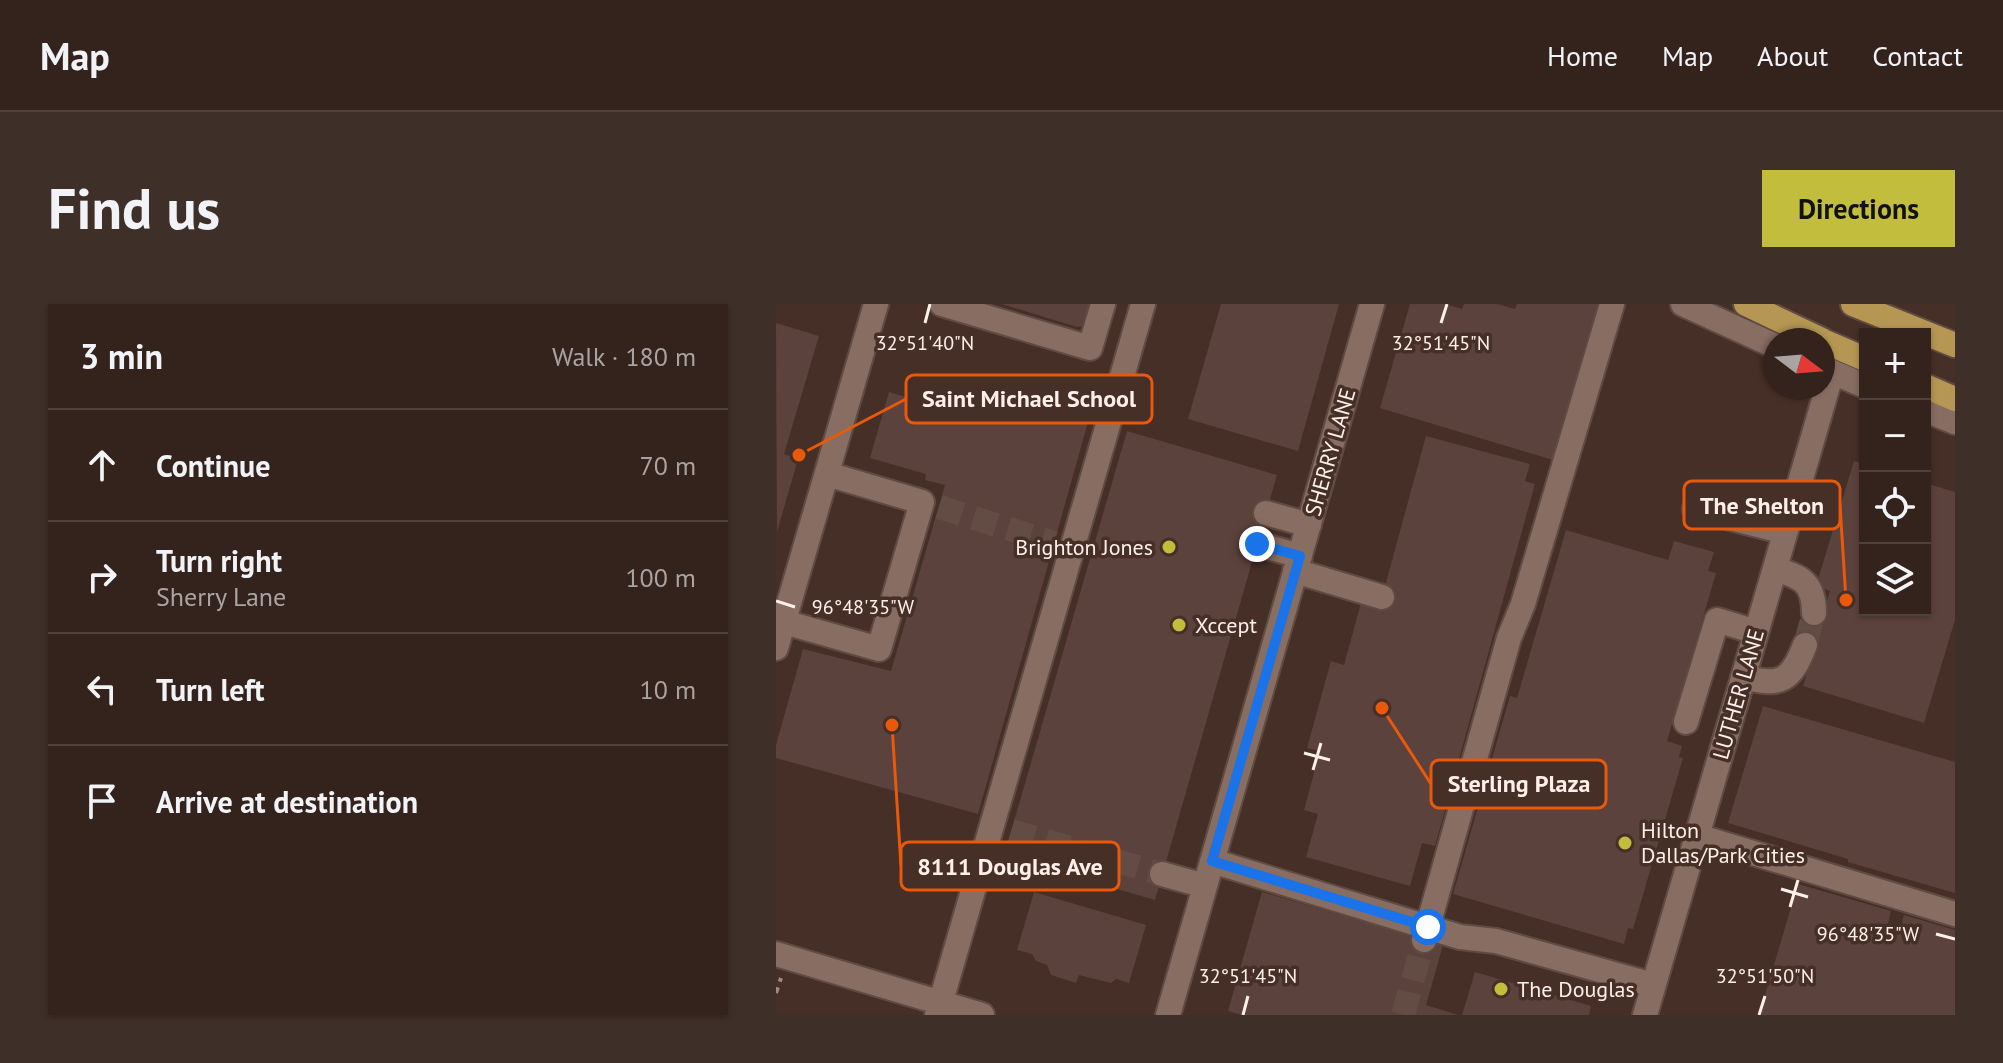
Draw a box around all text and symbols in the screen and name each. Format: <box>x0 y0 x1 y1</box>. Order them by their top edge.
text: Map <box>40 31 110 80</box>
text: Home <box>1547 37 1618 74</box>
text: Map <box>1662 37 1713 74</box>
text: About <box>1757 37 1828 74</box>
text: Contact <box>1872 37 1963 74</box>
button: Directions <box>1762 170 1955 247</box>
text: Find us <box>48 172 220 244</box>
north arrow <box>1763 328 1835 400</box>
map controls <box>1859 328 1931 616</box>
button: + <box>1859 328 1931 400</box>
text: 32°51'40"N <box>876 330 974 356</box>
text: 32°51'45"N <box>1392 330 1490 356</box>
text: 3 min <box>80 334 163 378</box>
text: Walk · 180 m <box>552 340 696 373</box>
callout: Saint Michael School <box>906 375 1152 423</box>
text: Saint Michael School <box>922 383 1137 414</box>
street label: SHERRY LANE <box>1298 385 1362 519</box>
button: − <box>1859 400 1931 472</box>
icon: ahead <box>80 443 124 487</box>
text: Continue <box>156 446 270 485</box>
text: 70 m <box>640 449 696 482</box>
button: locate <box>1859 472 1931 544</box>
callout: The Shelton <box>1684 481 1840 529</box>
text: The Shelton <box>1700 490 1824 521</box>
route end <box>1239 526 1275 562</box>
place label: Brighton Jones <box>1015 533 1153 561</box>
marker: Brighton Jones <box>1160 538 1178 556</box>
text: Turn right <box>156 541 282 580</box>
button: layers <box>1859 544 1931 616</box>
icon: right <box>80 555 124 599</box>
text: 100 m <box>625 561 696 594</box>
text: Sherry Lane <box>156 580 286 613</box>
text: 96°48'35"W <box>812 594 915 620</box>
place label: Xccept <box>1195 611 1257 639</box>
marker: Xccept <box>1170 616 1188 634</box>
street label: LUTHER LANE <box>1706 626 1770 762</box>
icon: left <box>80 667 124 711</box>
text: Turn left <box>156 670 264 709</box>
text: 10 m <box>640 673 696 706</box>
callout: Sterling Plaza <box>1431 760 1606 808</box>
text: Sterling Plaza <box>1448 768 1590 799</box>
icon: arrive <box>80 779 124 823</box>
text: Arrive at destination <box>156 782 418 821</box>
place label: Hilton Dallas/Park Cities <box>1641 816 1805 869</box>
marker: Hilton Dallas/Park Cities <box>1616 834 1634 852</box>
callout: 8111 Douglas Ave <box>901 842 1119 890</box>
text: 8111 Douglas Ave <box>917 851 1103 882</box>
route start <box>1410 909 1446 945</box>
text: 96°48'35"W <box>1817 921 1920 947</box>
text: 32°51'45"N <box>1199 963 1297 989</box>
text: 32°51'50"N <box>1716 963 1814 989</box>
place label: The Douglas <box>1517 975 1635 1003</box>
marker: The Douglas <box>1492 980 1510 998</box>

